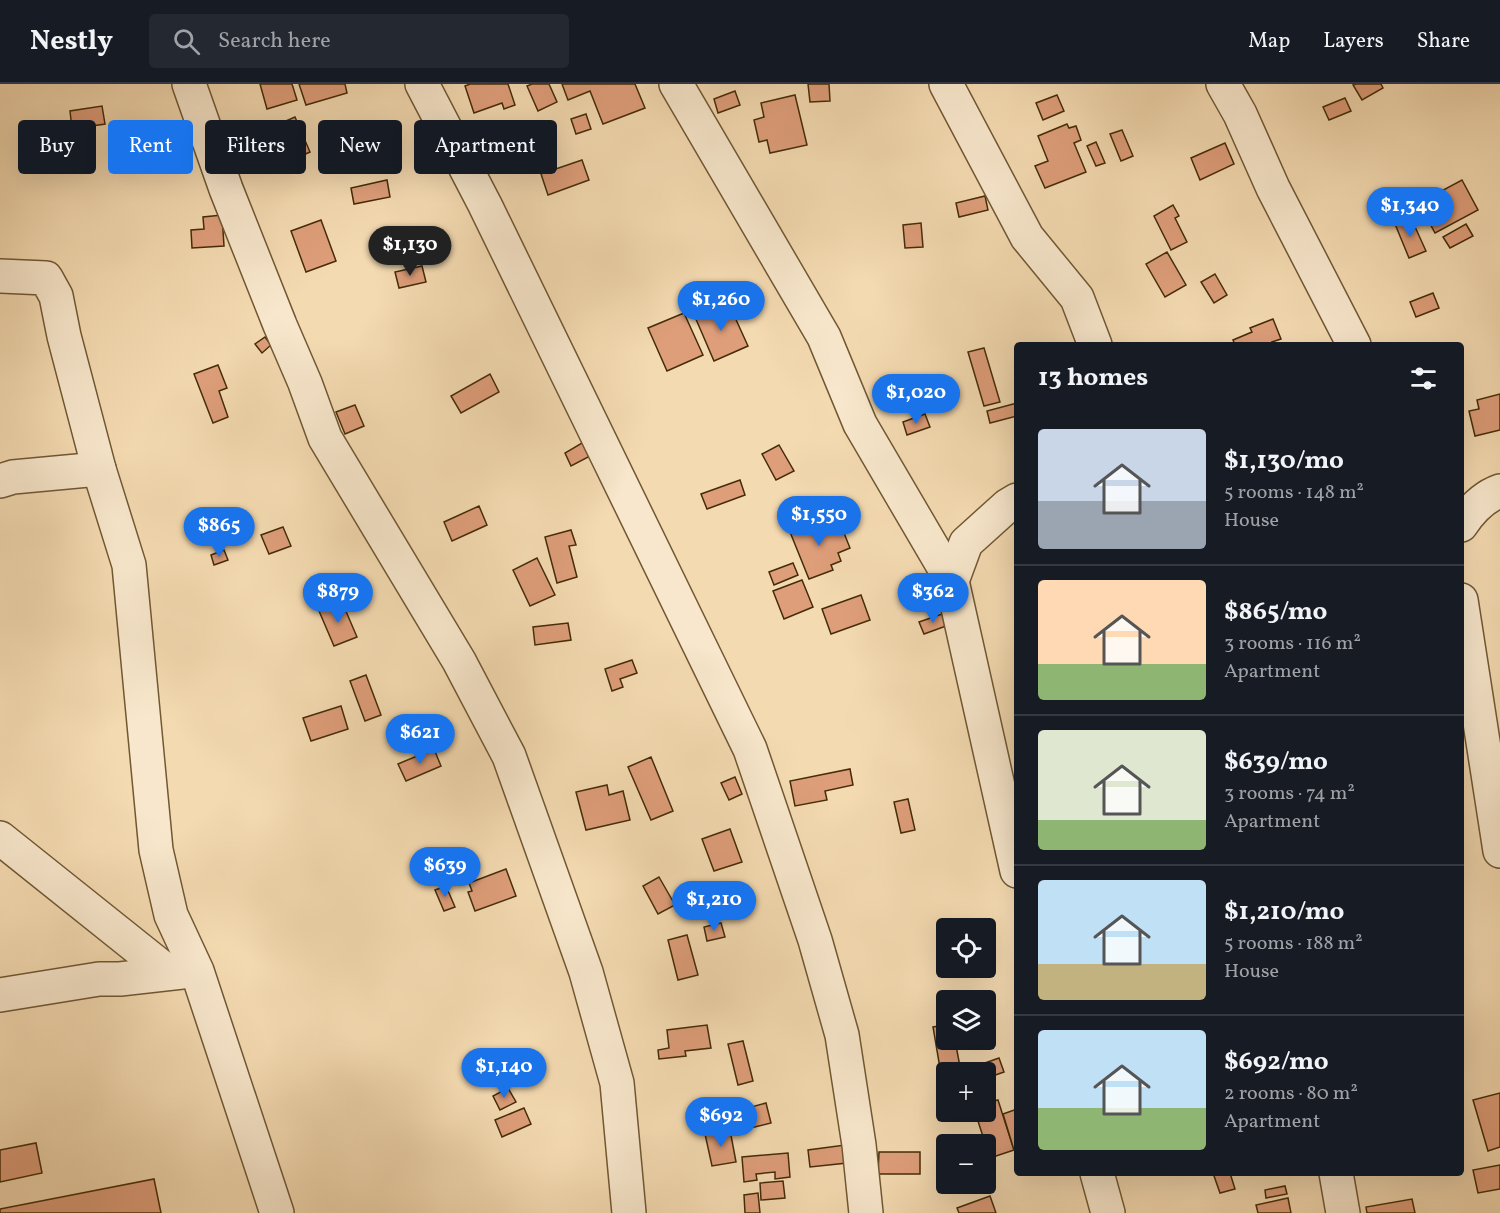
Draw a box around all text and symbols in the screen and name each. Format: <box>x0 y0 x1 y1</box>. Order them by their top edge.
search box <box>149 14 569 68</box>
text: Nestly <box>30 22 113 61</box>
icon: search <box>170 25 203 58</box>
text: Search here <box>218 26 331 57</box>
text: Map <box>1248 27 1290 56</box>
text: Layers <box>1323 27 1384 56</box>
text: Share <box>1417 27 1470 56</box>
chip: Buy <box>18 120 96 174</box>
chip: Rent <box>108 120 193 174</box>
chip: Filters <box>205 120 306 174</box>
chip: New <box>318 120 402 174</box>
chip: Apartment <box>414 120 557 174</box>
pin: $1,340 <box>1361 187 1459 238</box>
text: $1,340 <box>1381 192 1439 220</box>
pin: $1,130 <box>361 226 459 277</box>
text: $1,130 <box>382 231 438 259</box>
pin: $1,260 <box>672 281 770 332</box>
text: $1,260 <box>692 286 750 314</box>
text: 13 homes <box>1038 360 1148 396</box>
icon: filters <box>1407 362 1440 395</box>
pin: $1,020 <box>867 374 965 425</box>
text: $1,020 <box>886 379 946 407</box>
text: $1,130/mo <box>1224 443 1344 479</box>
icon: home <box>1086 453 1158 525</box>
text: 5 rooms · 148 m² <box>1224 479 1364 507</box>
pin: $1,550 <box>770 496 868 547</box>
text: $1,550 <box>791 501 847 529</box>
pin: $865 <box>183 507 255 558</box>
text: House <box>1224 507 1279 535</box>
text: $865 <box>198 512 240 540</box>
pin: $879 <box>302 573 374 624</box>
pin: $362 <box>897 573 969 624</box>
text: $879 <box>317 578 359 606</box>
text: $362 <box>912 578 954 606</box>
text: $865/mo <box>1224 594 1327 630</box>
icon: home <box>1086 604 1158 676</box>
text: 3 rooms · 116 m² <box>1224 630 1361 658</box>
text: Apartment <box>1224 658 1320 686</box>
pin: $621 <box>384 714 456 765</box>
text: $621 <box>400 719 440 747</box>
text: $639/mo <box>1224 744 1328 780</box>
icon: home <box>1086 754 1158 826</box>
text: 3 rooms · 74 m² <box>1224 780 1355 808</box>
text: Apartment <box>1224 808 1320 836</box>
pin: $639 <box>409 847 481 898</box>
text: $639 <box>424 852 466 880</box>
pin: $1,210 <box>665 881 763 932</box>
text: $1,210 <box>686 886 742 914</box>
text: $1,210/mo <box>1224 894 1344 930</box>
icon: home <box>1086 904 1158 976</box>
map controls <box>936 918 996 1194</box>
button: locate <box>936 918 996 978</box>
text: 5 rooms · 188 m² <box>1224 930 1363 958</box>
text: House <box>1224 958 1279 986</box>
button: layers <box>936 990 996 1050</box>
text: $692/mo <box>1224 1044 1329 1080</box>
pin: $1,140 <box>455 1048 553 1099</box>
text: $1,140 <box>475 1053 533 1081</box>
icon: home <box>1086 1054 1158 1126</box>
button: + <box>936 1062 996 1122</box>
text: 2 rooms · 80 m² <box>1224 1080 1358 1108</box>
pin: $692 <box>685 1097 757 1148</box>
text: $692 <box>699 1102 743 1130</box>
text: Apartment <box>1224 1108 1320 1136</box>
button: − <box>936 1134 996 1194</box>

